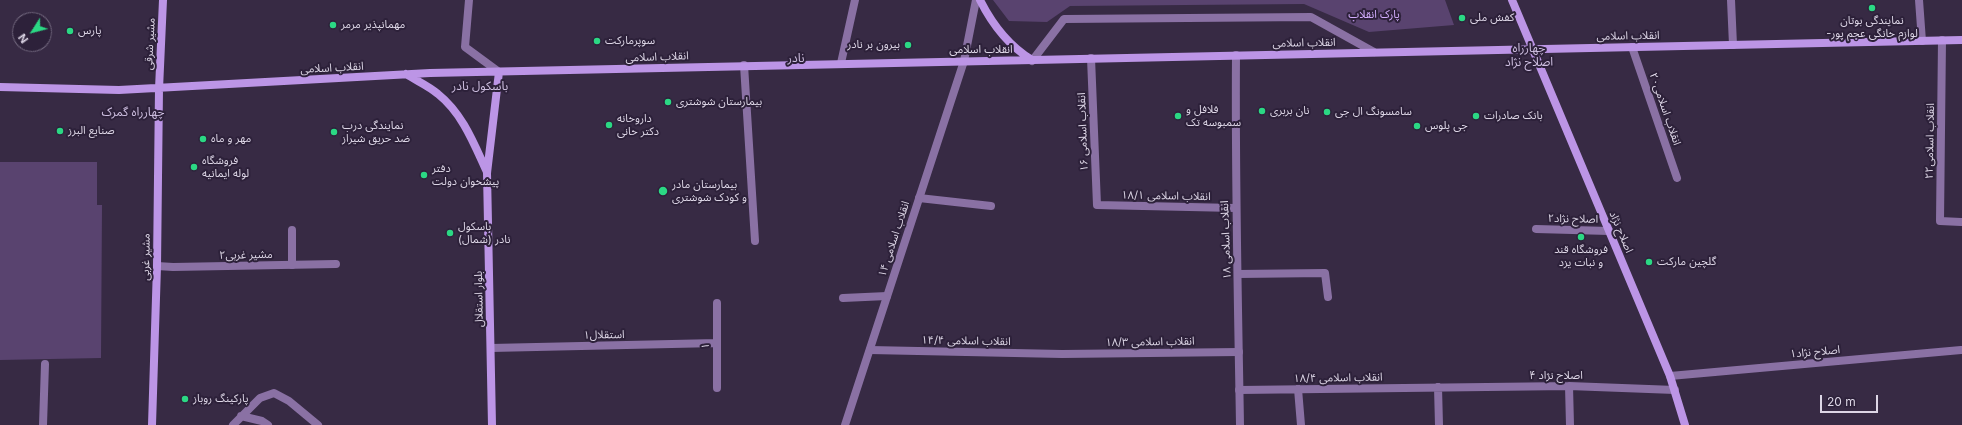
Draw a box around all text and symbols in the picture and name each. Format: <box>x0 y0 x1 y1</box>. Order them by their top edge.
marker: نمایندگی بوتان -لوازم خانگی عجم پور <box>1867 3 1877 13</box>
park label: پارک انقلاب <box>1348 8 1400 22</box>
place label: کفش ملی <box>1470 11 1514 25</box>
north arrow <box>12 12 52 52</box>
marker: کفش ملی <box>1457 13 1467 23</box>
place label: نمایندگی بوتان -لوازم خانگی عجم پور <box>1826 14 1918 40</box>
street label: مشیر شرقی <box>142 18 158 70</box>
place label: مهمانپذیر مرمر <box>341 18 405 32</box>
marker: مهمانپذیر مرمر <box>328 20 338 30</box>
place label: پارس <box>78 24 101 38</box>
marker: پارس <box>65 26 75 36</box>
street label: انقلاب اسلامی <box>1596 29 1660 43</box>
text: N <box>15 31 31 46</box>
place label: سوپرمارکت <box>605 34 655 48</box>
marker: سوپرمارکت <box>592 36 602 46</box>
street label: انقلاب اسلامی <box>1272 36 1336 50</box>
place label: بیرون بر نادر <box>847 38 900 52</box>
marker: بیرون بر نادر <box>903 40 913 50</box>
district label: چهارراه اصلاح نژاد <box>1505 41 1553 69</box>
street label: انقلاب اسلامی <box>949 43 1013 57</box>
street label: انقلاب اسلامی <box>625 49 689 65</box>
district label: نادر <box>788 51 804 65</box>
street label: انقلاب اسلامی <box>300 60 364 76</box>
street label: انقلاب اسلامی۲۰ <box>1646 71 1684 147</box>
district label: باسکول نادر <box>452 79 508 93</box>
street label: ۱۶ انقلاب اسلامی <box>1075 92 1091 172</box>
place label: بیمارستان شوشتری <box>676 95 762 109</box>
marker: بیمارستان شوشتری <box>663 97 673 107</box>
place label: فلافل و سمبوسه تک <box>1186 103 1241 129</box>
street label: انقلاب اسلامی۲۲ <box>1923 103 1937 179</box>
place label: نان بربری <box>1270 104 1309 118</box>
district label: چهارراه گمرک <box>102 105 164 119</box>
place label: سامسونگ ال جی <box>1335 105 1412 119</box>
marker: نان بربری <box>1257 106 1267 116</box>
marker: سامسونگ ال جی <box>1322 107 1332 117</box>
place label: بانک صادرات <box>1484 109 1543 123</box>
marker: فلافل و سمبوسه تک <box>1173 111 1183 121</box>
marker: بانک صادرات <box>1471 111 1481 121</box>
place label: داروخانه دکتر خانی <box>617 112 659 138</box>
place label: نمایندگی درب ضد حریق شیراز <box>342 119 410 145</box>
place label: جی پلوس <box>1425 119 1468 133</box>
marker: داروخانه دکتر خانی <box>604 120 614 130</box>
marker: جی پلوس <box>1412 121 1422 131</box>
place label: صنایع البرز <box>68 124 115 138</box>
marker: صنایع البرز <box>55 126 65 136</box>
marker: نمایندگی درب ضد حریق شیراز <box>329 127 339 137</box>
place label: مهر و ماه <box>211 132 251 146</box>
marker: مهر و ماه <box>198 134 208 144</box>
place label: فروشگاه لوله ایمانیه <box>202 154 249 180</box>
marker: فروشگاه لوله ایمانیه <box>189 162 199 172</box>
place label: دفتر پیشخوان دولت <box>432 162 499 188</box>
marker: دفتر پیشخوان دولت <box>419 170 429 180</box>
place label: بیمارستان مادر و کودک شوشتری <box>672 178 747 204</box>
marker: بیمارستان مادر و کودک شوشتری <box>657 185 669 197</box>
street label: ۱۸/۱ انقلاب اسلامی <box>1121 189 1211 203</box>
street label: ۱۴ انقلاب اسلامی <box>876 199 912 279</box>
street label: ۱۸ انقلاب اسلامی <box>1218 200 1234 280</box>
street label: اصلاح نژاد <box>1606 209 1636 255</box>
street label: اصلاح نژاد۲ <box>1548 212 1598 226</box>
place label: باسکول نادر (شمال) <box>458 220 510 246</box>
marker: باسکول نادر (شمال) <box>445 228 455 238</box>
marker: فروشگاه قند و نبات یزد <box>1576 232 1586 242</box>
street label: مشیر غربی <box>139 233 153 281</box>
place label: فروشگاه قند و نبات یزد <box>1554 243 1608 269</box>
street label: ۲مشیر غربی <box>219 248 273 262</box>
place label: گلچین مارکت <box>1657 255 1716 269</box>
marker: گلچین مارکت <box>1644 257 1654 267</box>
street label: بلوار استقلال <box>472 271 486 327</box>
street label: استقلال۱ <box>583 328 625 342</box>
street label: ۱۴/۴ انقلاب اسلامی <box>921 334 1011 348</box>
street label: ۱۸/۳ انقلاب اسلامی <box>1105 335 1195 349</box>
street label: ۱ <box>699 343 713 349</box>
street label: اصلاح نژاد۱ <box>1789 343 1841 361</box>
street label: ۴ اصلاح نژاد <box>1529 369 1583 383</box>
street label: ۱۸/۴ انقلاب اسلامی <box>1293 371 1383 385</box>
scale bar <box>1822 387 1880 413</box>
place label: پارکینگ روباز <box>193 392 248 406</box>
marker: پارکینگ روباز <box>180 394 190 404</box>
text: 20 m <box>1827 394 1856 409</box>

